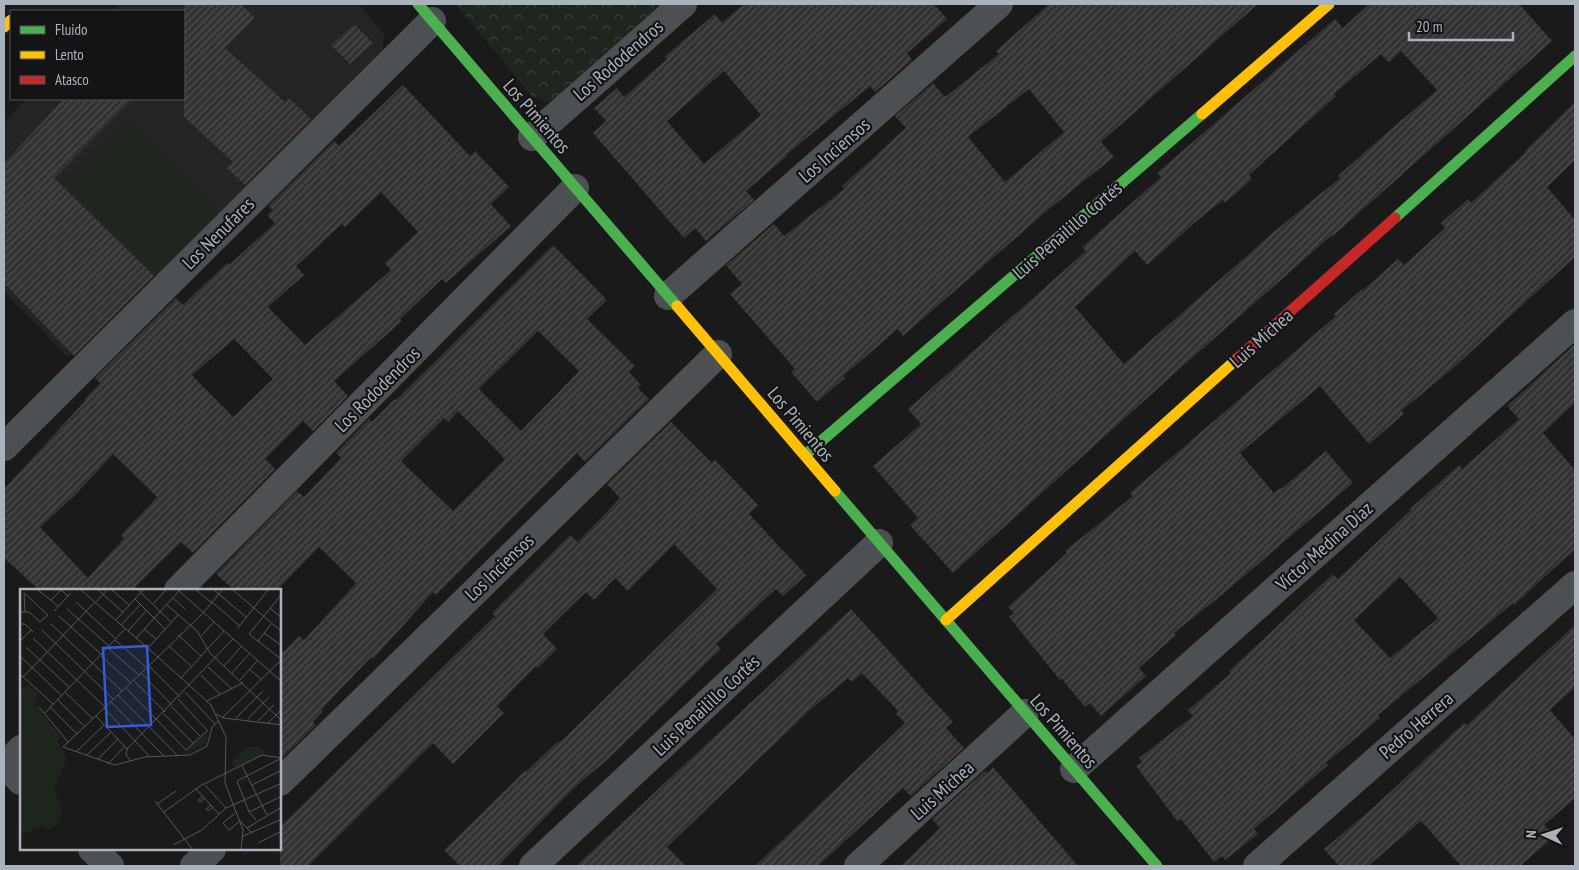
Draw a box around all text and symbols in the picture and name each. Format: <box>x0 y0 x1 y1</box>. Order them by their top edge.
legend <box>10 10 185 100</box>
scale bar <box>1409 10 1513 42</box>
street label: Los Rododendros <box>568 14 668 106</box>
text: 20 m <box>1416 17 1442 36</box>
text: Fluido <box>55 20 87 39</box>
text: Lento <box>55 45 84 64</box>
text: Atasco <box>55 70 89 89</box>
street label: Los Pimientos <box>498 74 576 158</box>
street label: Los Inciensos <box>793 113 875 187</box>
street label: Luis Penailillo Cortés <box>1007 176 1127 284</box>
street label: Los Nenufares <box>177 192 259 274</box>
street label: Luis Michea <box>1224 303 1298 373</box>
street label: Los Rododendros <box>329 341 425 437</box>
street label: Los Pimientos <box>763 382 839 466</box>
street label: Víctor Medina Díaz <box>1270 496 1378 597</box>
street label: Los Inciensos <box>460 528 538 606</box>
inset map <box>20 589 281 850</box>
street label: Luis Penailillo Cortés <box>648 649 764 761</box>
street label: Pedro Herrera <box>1374 686 1458 764</box>
street label: Los Pimientos <box>1025 689 1103 773</box>
street label: Luis Michea <box>905 755 979 825</box>
north arrow <box>1519 810 1569 860</box>
text: N <box>1522 830 1540 839</box>

